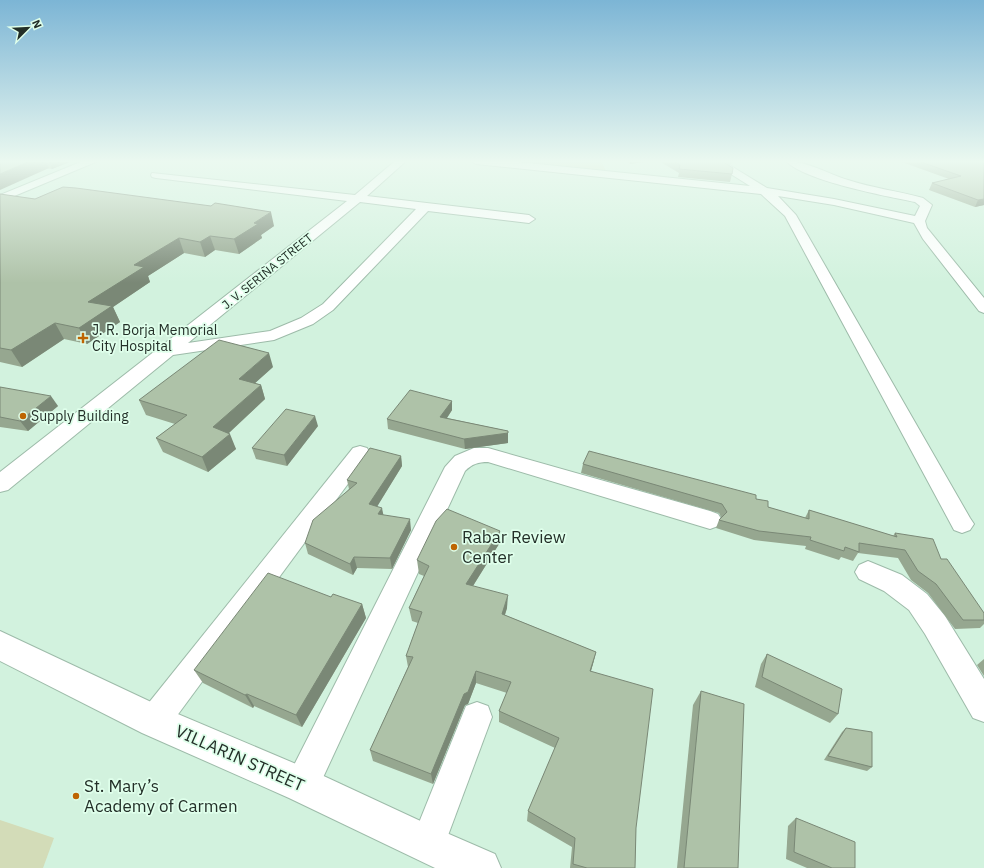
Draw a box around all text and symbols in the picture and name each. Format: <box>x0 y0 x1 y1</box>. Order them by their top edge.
north arrow <box>8 8 48 48</box>
text: N <box>29 17 45 30</box>
street label: J. V. SERIÑA STREET <box>219 230 315 312</box>
place label: J. R. Borja Memorial City Hospital <box>92 321 218 355</box>
marker: J. R. Borja Memorial City Hospital <box>77 332 89 344</box>
place label: Supply Building <box>31 407 129 425</box>
marker: Supply Building <box>18 411 28 421</box>
place label: Rabar Review Center <box>462 526 566 568</box>
marker: Rabar Review Center <box>449 542 459 552</box>
street label: VILLARIN STREET <box>172 720 308 796</box>
place label: St. Mary’s Academy of Carmen <box>84 775 238 817</box>
marker: St. Mary’s Academy of Carmen <box>71 791 81 801</box>

